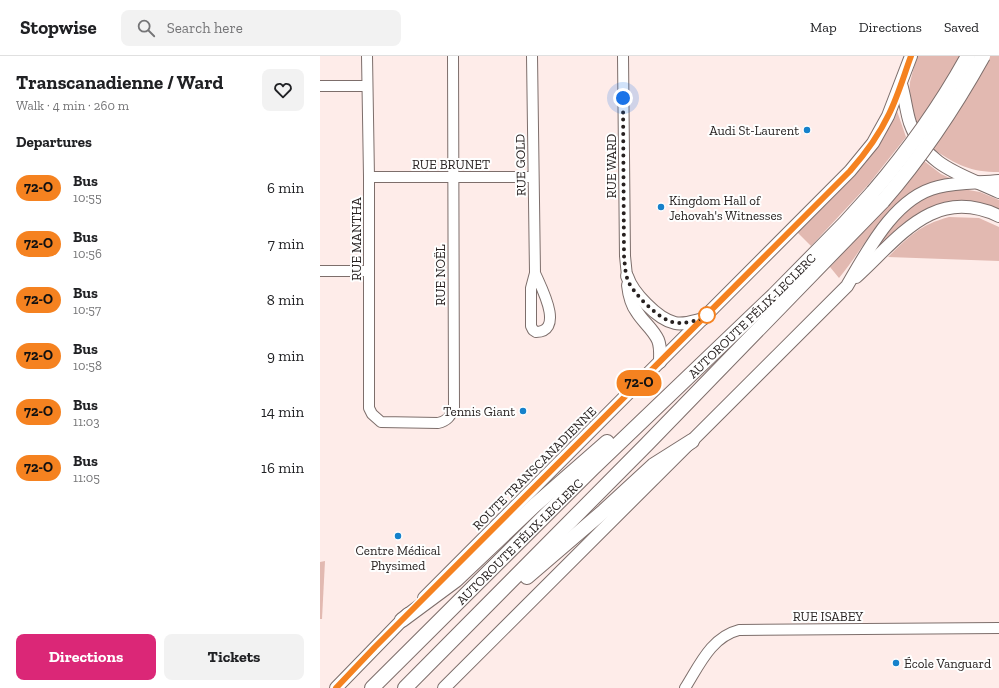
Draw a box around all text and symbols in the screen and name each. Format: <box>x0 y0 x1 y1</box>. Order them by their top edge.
search box <box>121 10 401 46</box>
text: Stopwise <box>20 16 97 39</box>
icon: search <box>135 17 157 39</box>
text: Search here <box>167 19 243 37</box>
text: Map <box>810 19 837 36</box>
text: Directions <box>859 19 922 36</box>
text: Saved <box>944 19 979 36</box>
button: heart <box>262 69 304 111</box>
text: Transcanadienne / Ward <box>16 71 223 94</box>
your location <box>613 88 633 108</box>
text: Walk · 4 min · 260 m <box>16 98 129 113</box>
place label: Audi St-Laurent <box>709 123 799 138</box>
marker: Audi St-Laurent <box>802 125 812 135</box>
text: Departures <box>16 133 92 151</box>
street label: RUE GOLD <box>512 134 529 196</box>
street label: RUE WARD <box>604 134 619 198</box>
street label: RUE BRUNET <box>412 157 490 172</box>
text: Bus <box>73 172 98 190</box>
text: 72-O <box>24 179 53 196</box>
text: 6 min <box>267 179 304 197</box>
text: 10:55 <box>73 190 102 205</box>
place label: Kingdom Hall of Jehovah's Witnesses <box>669 193 783 223</box>
street label: RUE MANTHA <box>349 197 364 281</box>
marker: Kingdom Hall of Jehovah's Witnesses <box>656 202 666 212</box>
text: Bus <box>73 228 98 246</box>
text: 72-O <box>24 235 53 252</box>
text: 7 min <box>268 235 304 253</box>
street label: RUE NOËL <box>433 244 448 306</box>
text: 10:56 <box>73 246 102 261</box>
street label: AUTOROUTE FÉLIX-LECLERC <box>685 250 819 381</box>
text: Bus <box>73 284 98 302</box>
text: 72-O <box>24 291 53 308</box>
text: 8 min <box>267 291 304 309</box>
text: 10:57 <box>73 302 101 317</box>
unlabelled marker <box>698 306 716 324</box>
text: Bus <box>73 340 98 358</box>
text: 72-O <box>24 347 53 364</box>
text: 9 min <box>267 347 304 365</box>
text: 10:58 <box>73 358 102 373</box>
line badge: 72-O <box>611 370 667 396</box>
text: 72-O <box>625 374 653 391</box>
text: Bus <box>73 396 98 414</box>
text: 72-O <box>24 403 53 420</box>
text: 14 min <box>261 403 304 421</box>
street label: ROUTE TRANSCANADIENNE <box>470 403 599 533</box>
place label: Tennis Giant <box>443 404 515 419</box>
marker: Tennis Giant <box>518 406 528 416</box>
text: 11:03 <box>73 414 100 429</box>
text: Bus <box>73 452 98 470</box>
text: 72-O <box>24 459 53 476</box>
text: 16 min <box>261 459 304 477</box>
text: 11:05 <box>73 470 100 485</box>
street label: AUTOROUTE FÉLIX-LECLERC <box>453 476 586 608</box>
marker: Centre Médical Physimed <box>393 531 403 541</box>
place label: Centre Médical Physimed <box>355 543 441 573</box>
street label: RUE ISABEY <box>793 609 863 624</box>
button: Directions <box>16 634 156 680</box>
button: Tickets <box>164 634 304 680</box>
place label: École Vanguard <box>904 656 991 671</box>
marker: École Vanguard <box>891 658 901 668</box>

